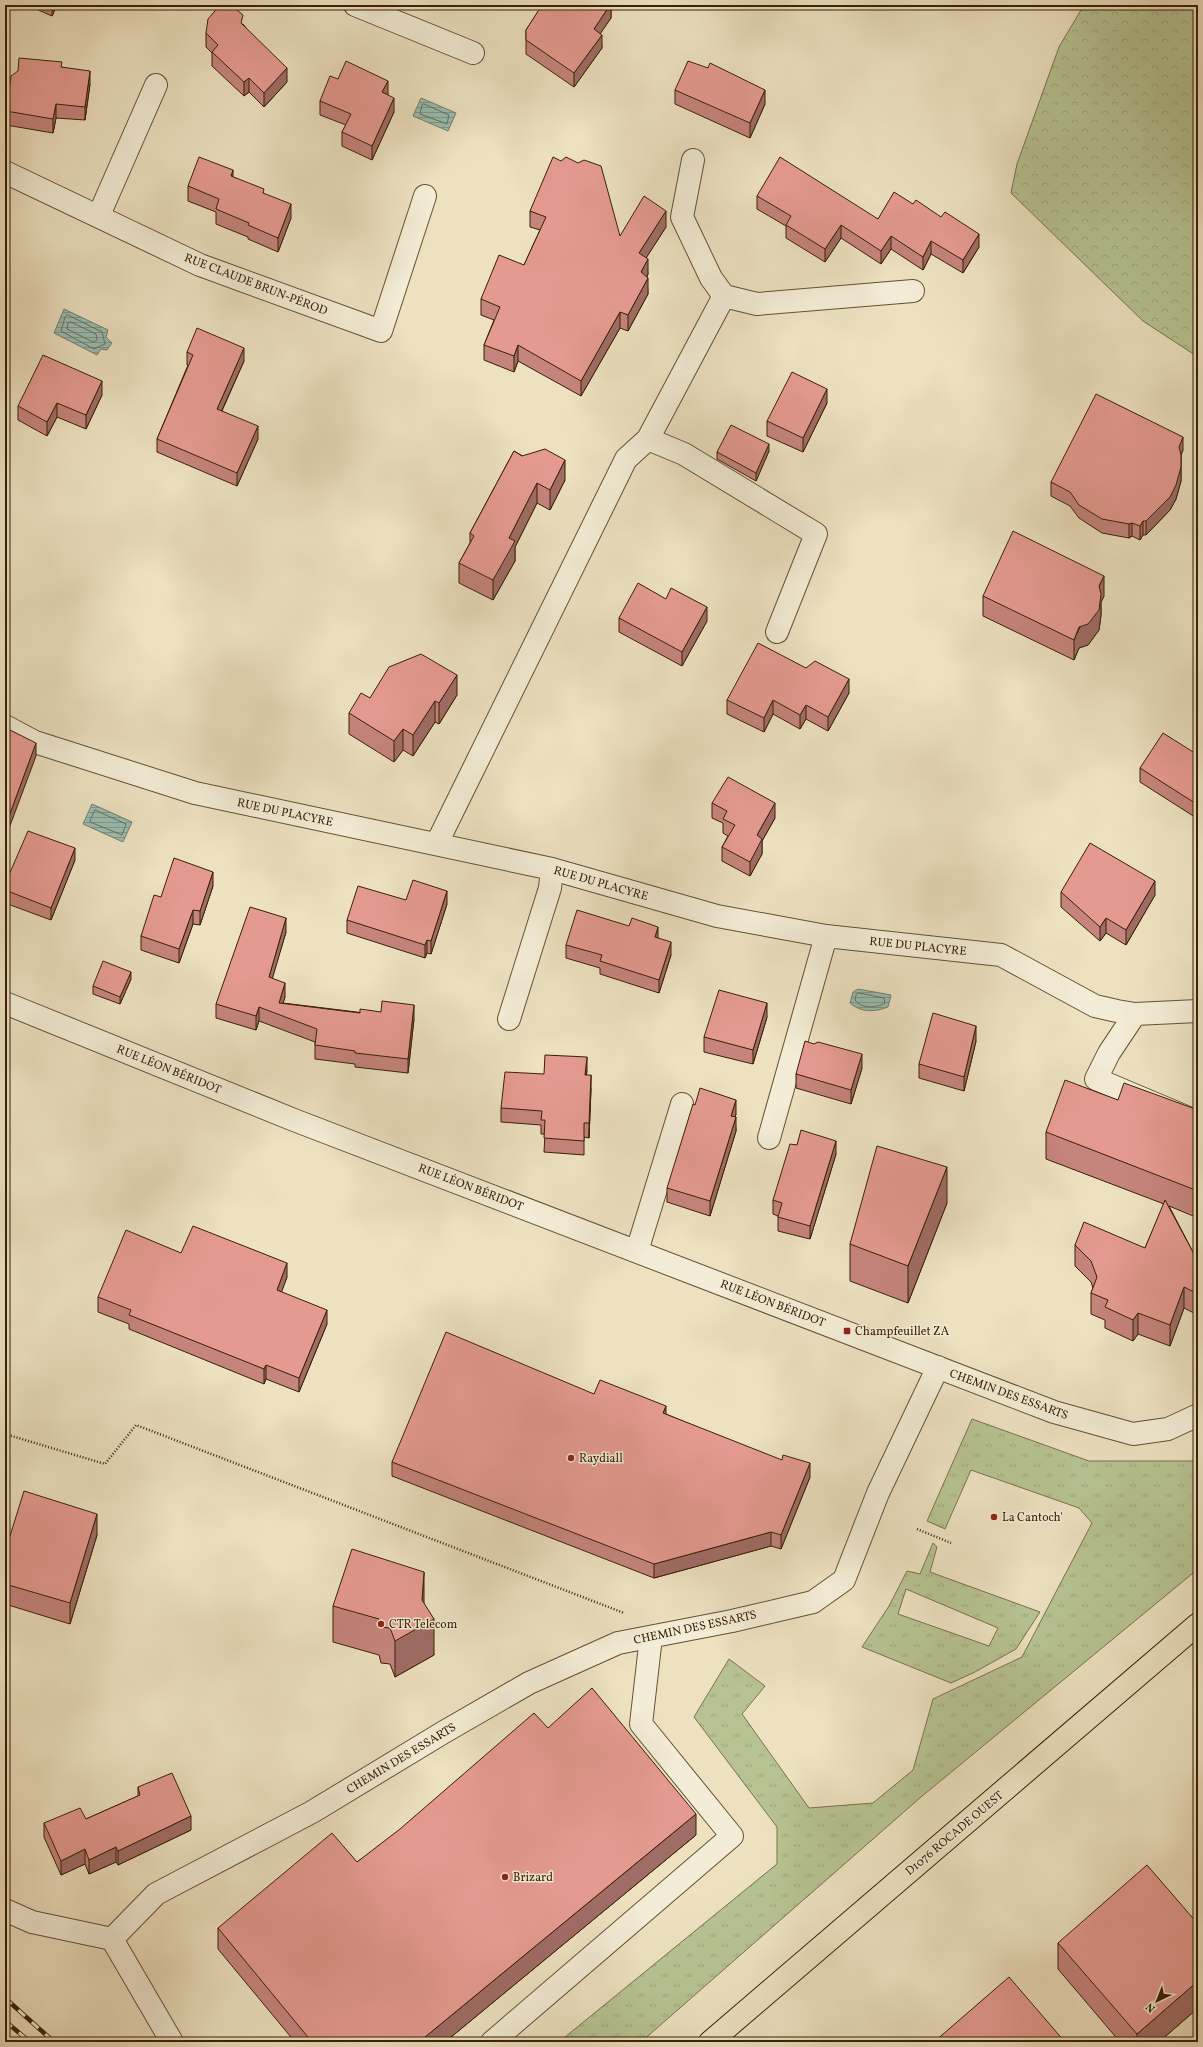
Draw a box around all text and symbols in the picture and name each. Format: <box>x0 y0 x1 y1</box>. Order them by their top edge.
street label: RUE CLAUDE BRUN-PÉROD <box>182 249 330 320</box>
street label: RUE DU PLACYRE <box>235 795 334 831</box>
street label: RUE DU PLACYRE <box>552 863 650 905</box>
street label: RUE DU PLACYRE <box>868 934 967 960</box>
street label: RUE LÉON BÉRIDOT <box>114 1041 224 1098</box>
street label: RUE LÉON BÉRIDOT <box>416 1160 526 1215</box>
street label: RUE LÉON BÉRIDOT <box>718 1276 828 1331</box>
place label: Champfeuillet ZA <box>855 1324 950 1340</box>
marker: Champfeuillet ZA <box>842 1326 852 1336</box>
street label: CHEMIN DES ESSARTS <box>947 1366 1070 1424</box>
place label: Raydiall <box>579 1451 623 1467</box>
marker: Raydiall <box>566 1453 576 1463</box>
place label: La Cantoch' <box>1002 1510 1063 1526</box>
marker: La Cantoch' <box>989 1512 999 1522</box>
street label: CHEMIN DES ESSARTS <box>632 1607 758 1649</box>
place label: CTR Telecom <box>389 1617 458 1633</box>
marker: CTR Telecom <box>376 1619 386 1629</box>
street label: CHEMIN DES ESSARTS <box>344 1720 459 1798</box>
street label: D1076 ROCADE OUEST <box>902 1788 1007 1880</box>
place label: Brizard <box>513 1870 553 1886</box>
marker: Brizard <box>500 1872 510 1882</box>
north arrow <box>1137 1981 1177 2021</box>
text: N <box>1143 1999 1159 2015</box>

